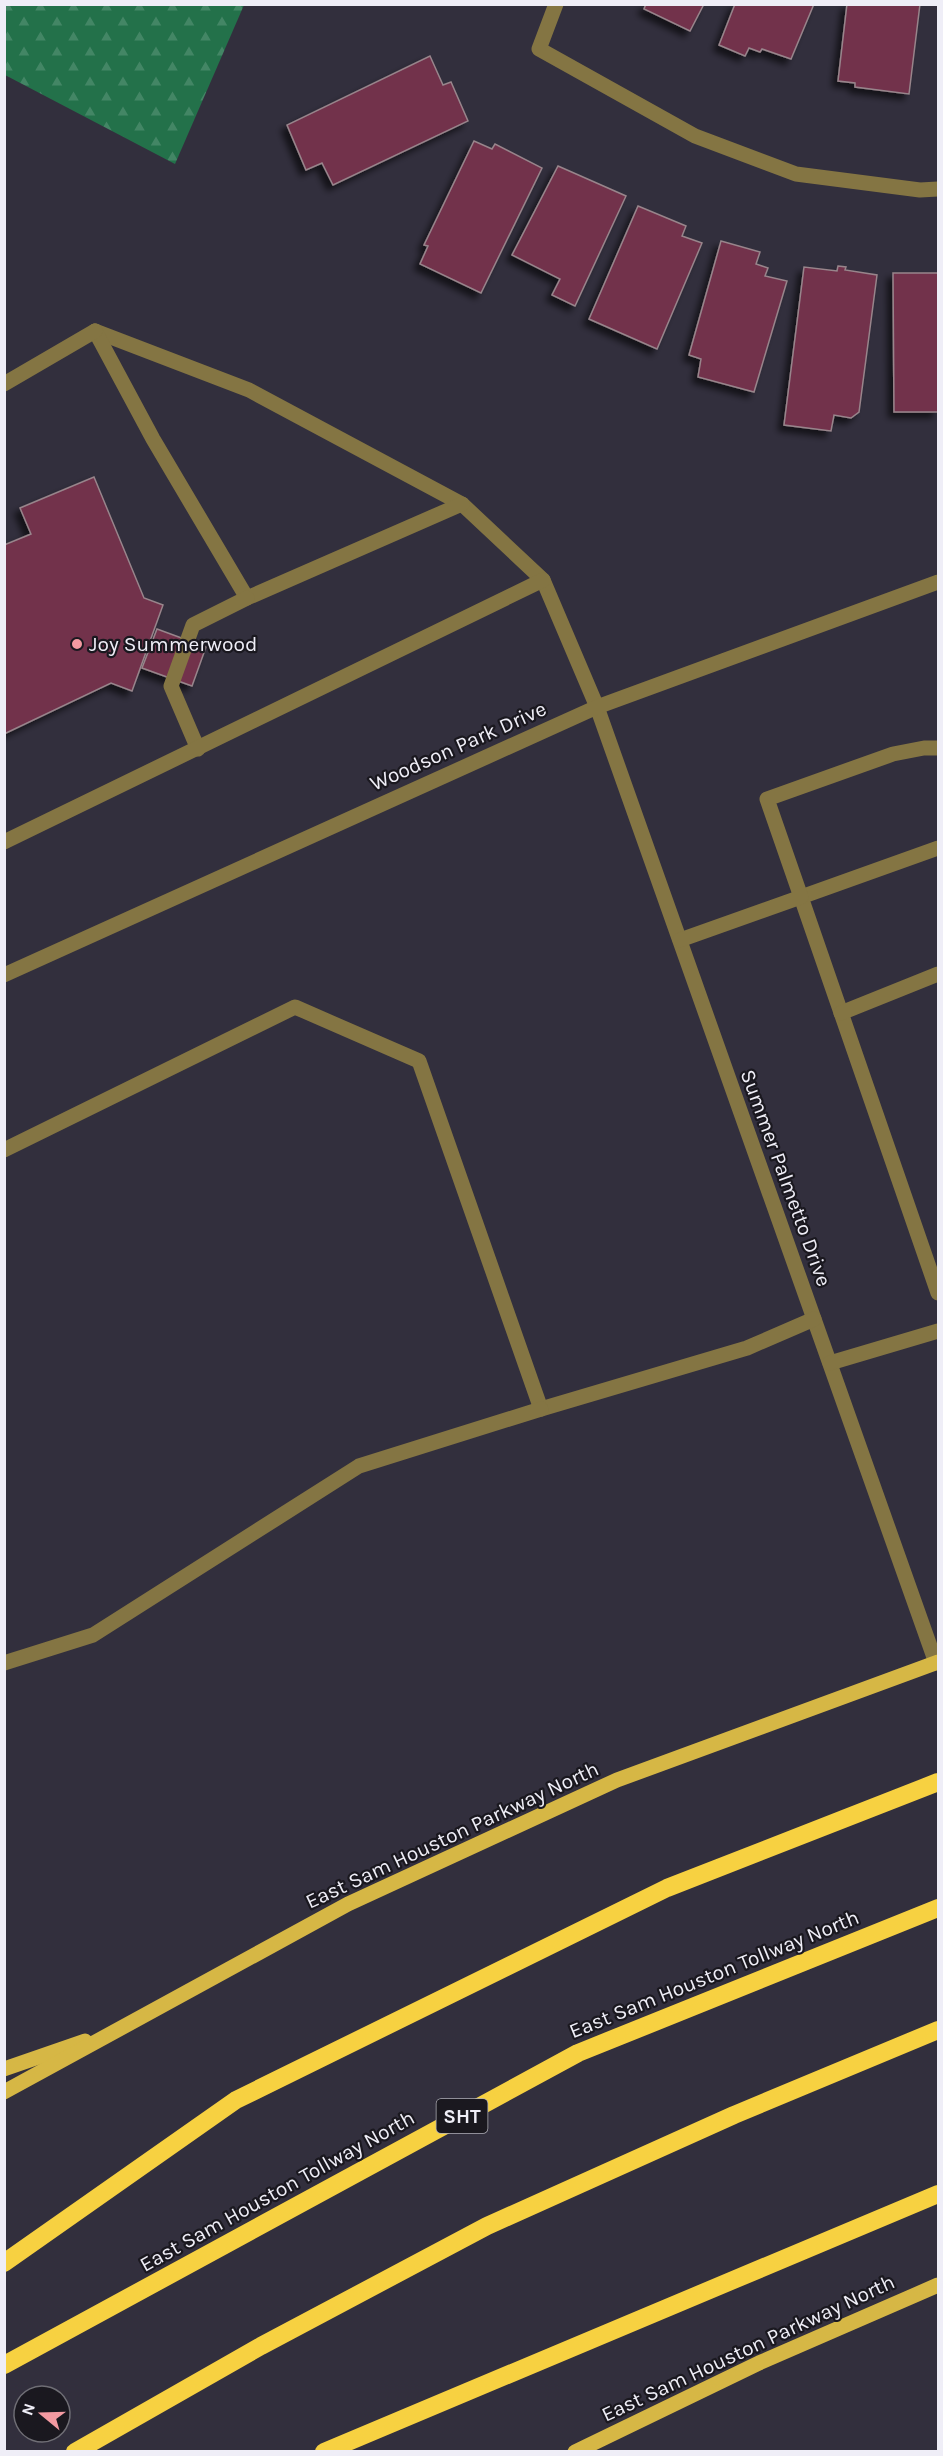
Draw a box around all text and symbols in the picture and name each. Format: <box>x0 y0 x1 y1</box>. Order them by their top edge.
place label: Joy Summerwood <box>89 632 257 656</box>
marker: Joy Summerwood <box>70 637 84 651</box>
street label: Woodson Park Drive <box>366 696 550 796</box>
street label: Summer Palmetto Drive <box>736 1066 836 1290</box>
street label: East Sam Houston Parkway North <box>302 1756 602 1914</box>
street label: East Sam Houston Tollway North <box>566 1905 862 2043</box>
road number: SHT <box>436 2099 488 2133</box>
street label: East Sam Houston Tollway North <box>136 2105 418 2277</box>
street label: East Sam Houston Parkway North <box>598 2269 898 2427</box>
north arrow <box>12 2384 72 2444</box>
text: N <box>17 2401 39 2418</box>

